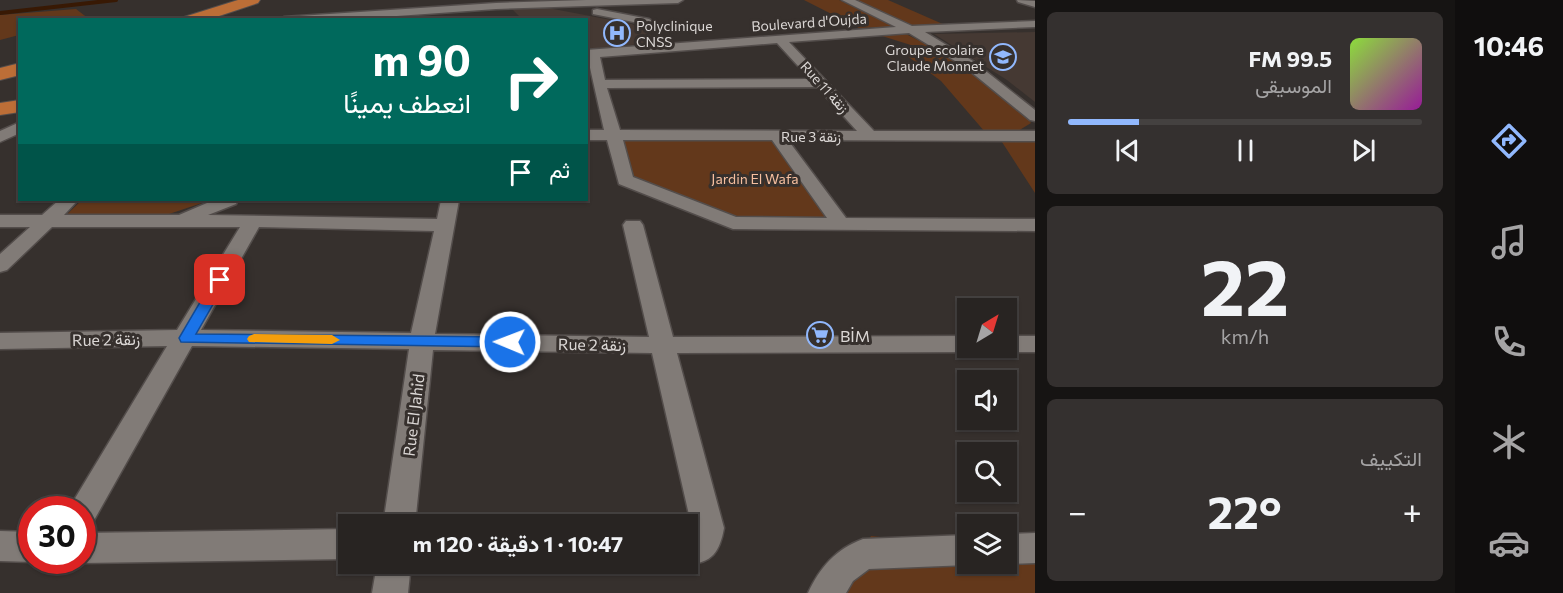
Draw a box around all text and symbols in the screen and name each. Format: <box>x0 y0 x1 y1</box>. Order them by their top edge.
street label: Boulevard d'Oujda <box>751 9 867 35</box>
place label: Polyclinique CNSS <box>636 17 713 50</box>
hospital icon: Polyclinique CNSS <box>602 18 632 48</box>
text: 10:46 <box>1474 29 1544 62</box>
text: 90 m <box>372 33 471 85</box>
place label: Groupe scolaire Claude Monnet <box>885 41 984 74</box>
icon: right <box>492 42 570 120</box>
school or university icon: Groupe scolaire Claude Monnet <box>988 42 1018 72</box>
text: 99.5 FM <box>1248 45 1332 72</box>
street label: Rue 11 زنقة <box>797 58 853 117</box>
text: الموسيقى <box>1255 73 1332 97</box>
text: انعطف يمينًا <box>343 86 471 119</box>
icon: directions <box>1488 120 1530 162</box>
street label: Rue 3 زنقة <box>781 128 841 146</box>
icon: previous <box>1111 134 1144 167</box>
icon: pause <box>1229 134 1262 167</box>
icon: next <box>1347 134 1380 167</box>
icon: arrive <box>504 156 537 189</box>
text: ثم <box>549 156 570 183</box>
park label: Jardin El Wafa <box>711 170 799 187</box>
icon: music <box>1488 221 1530 263</box>
text: 22 <box>1201 237 1289 332</box>
pin <box>194 254 245 305</box>
icon: arrive <box>203 263 236 296</box>
north arrow <box>957 298 1017 358</box>
map controls <box>957 298 1017 574</box>
position arrow <box>478 310 542 374</box>
supermarket icon: BİM <box>805 320 835 350</box>
icon: phone <box>1488 321 1530 363</box>
text: km/h <box>1221 324 1269 348</box>
place label: BİM <box>840 326 870 345</box>
street label: Rue 2 زنقة <box>72 329 140 351</box>
street label: Rue 2 زنقة <box>558 334 626 356</box>
button: sound <box>957 370 1017 430</box>
street label: Rue El Jahid <box>398 373 428 457</box>
icon: climate <box>1488 421 1530 463</box>
button: search <box>957 442 1017 502</box>
text: التكييف <box>1360 446 1422 470</box>
text: 22° <box>1208 483 1282 538</box>
text: − <box>1068 490 1087 531</box>
text: + <box>1403 490 1422 531</box>
speed limit sign: 30 <box>18 496 96 574</box>
button: layers <box>957 514 1017 574</box>
icon: car <box>1488 522 1530 564</box>
text: 10:47 · 1 دقيقة · 120 m <box>413 530 623 557</box>

